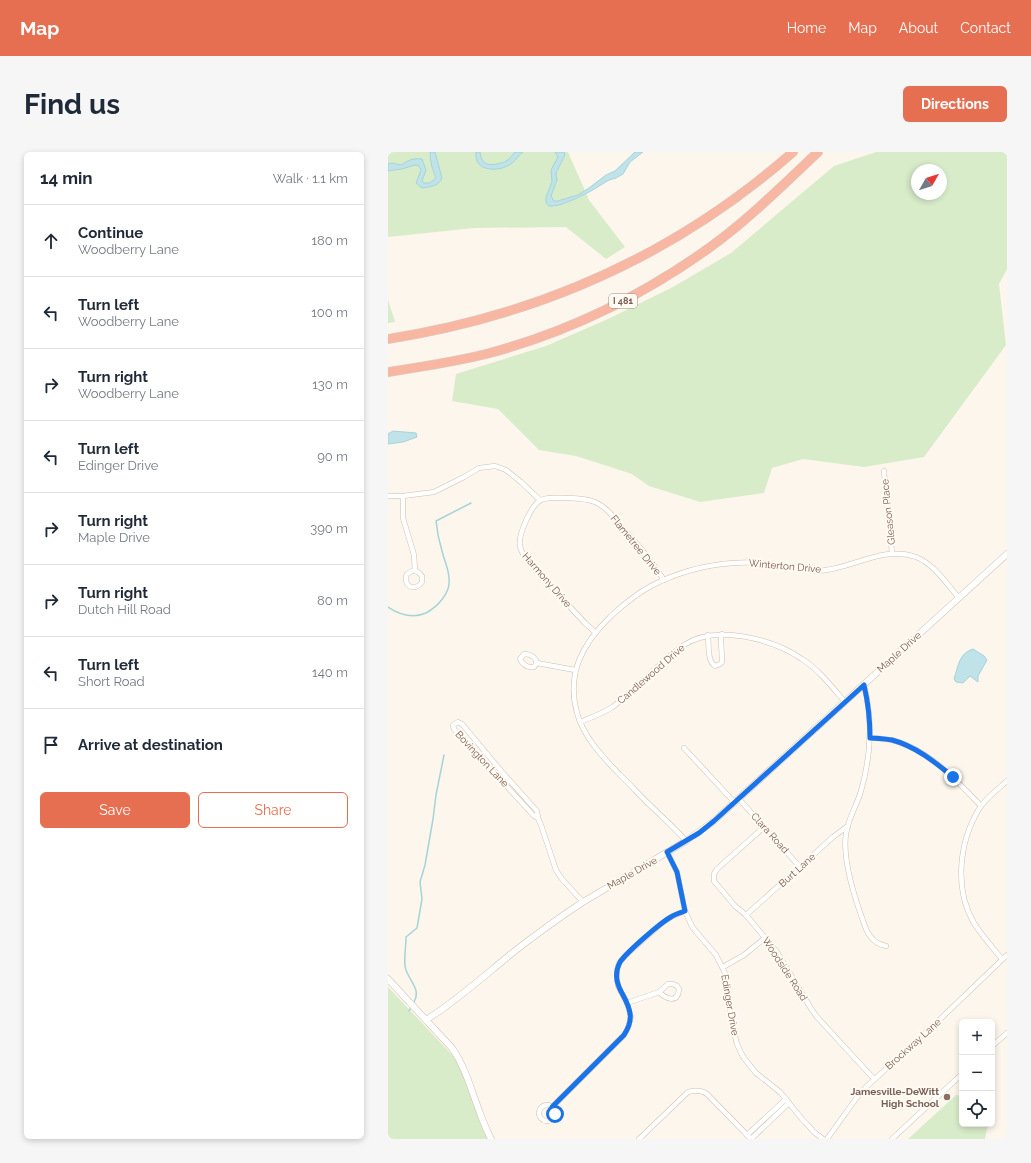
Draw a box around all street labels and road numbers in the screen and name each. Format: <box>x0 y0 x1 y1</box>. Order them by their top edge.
road number: I 481 <box>609 294 637 308</box>
street label: Gleason Place <box>879 478 897 545</box>
street label: Flametree Drive <box>608 513 664 577</box>
street label: Harmony Drive <box>520 550 574 610</box>
street label: Winterton Drive <box>748 557 822 575</box>
street label: Maple Drive <box>875 629 923 675</box>
street label: Candlewood Drive <box>615 642 687 706</box>
street label: Bovington Lane <box>453 729 511 789</box>
street label: Clara Road <box>749 811 791 855</box>
street label: Burt Lane <box>777 851 817 889</box>
street label: Maple Drive <box>605 854 659 892</box>
street label: Woodside Road <box>760 935 810 1003</box>
street label: Edinger Drive <box>719 974 741 1037</box>
street label: Brockway Lane <box>883 1016 943 1072</box>

